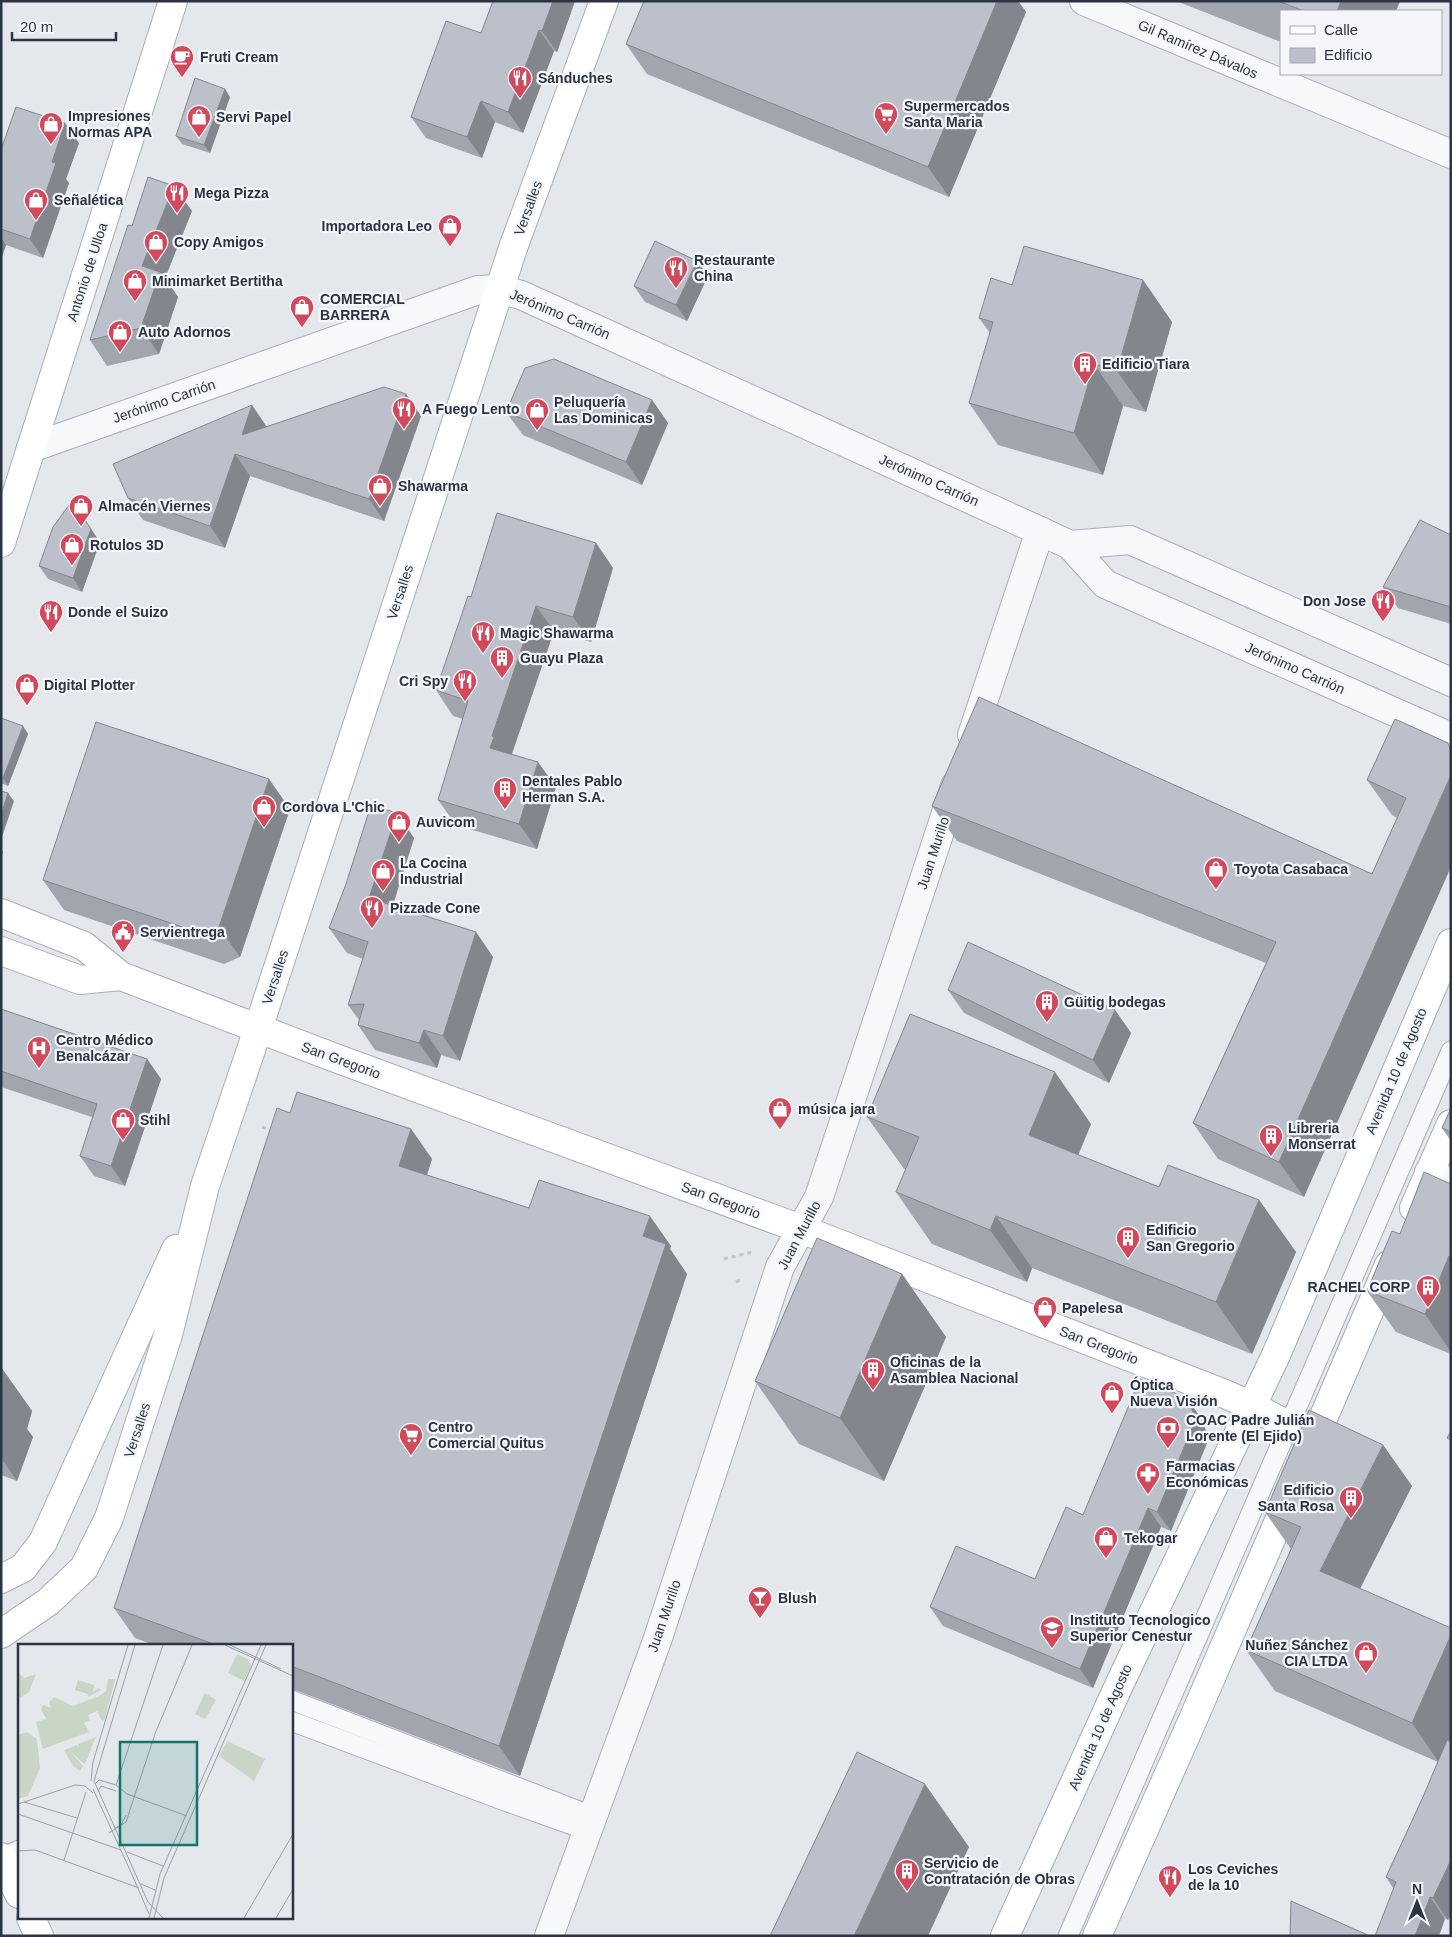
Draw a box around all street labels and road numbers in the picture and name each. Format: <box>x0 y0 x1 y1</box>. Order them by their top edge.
street label: Gil Ramírez Dávalos <box>1136 17 1260 81</box>
street label: Versalles <box>511 179 545 237</box>
street label: Antonio de Ulloa <box>64 220 111 323</box>
street label: Jerónimo Carrión <box>507 286 613 342</box>
street label: Jerónimo Carrión <box>111 376 217 426</box>
street label: Jerónimo Carrión <box>877 451 981 509</box>
street label: Versalles <box>384 563 416 621</box>
street label: Jerónimo Carrión <box>1243 639 1347 697</box>
street label: Juan Murillo <box>914 814 952 891</box>
street label: Versalles <box>259 948 291 1006</box>
street label: Avenida 10 de Agosto <box>1362 1005 1430 1137</box>
street label: San Gregorio <box>299 1038 383 1082</box>
street label: San Gregorio <box>679 1178 763 1222</box>
street label: Juan Murillo <box>774 1198 824 1272</box>
street label: San Gregorio <box>1057 1323 1141 1367</box>
street label: Versalles <box>121 1401 153 1459</box>
street label: Juan Murillo <box>644 1578 684 1654</box>
street label: Avenida 10 de Agosto <box>1065 1661 1135 1792</box>

